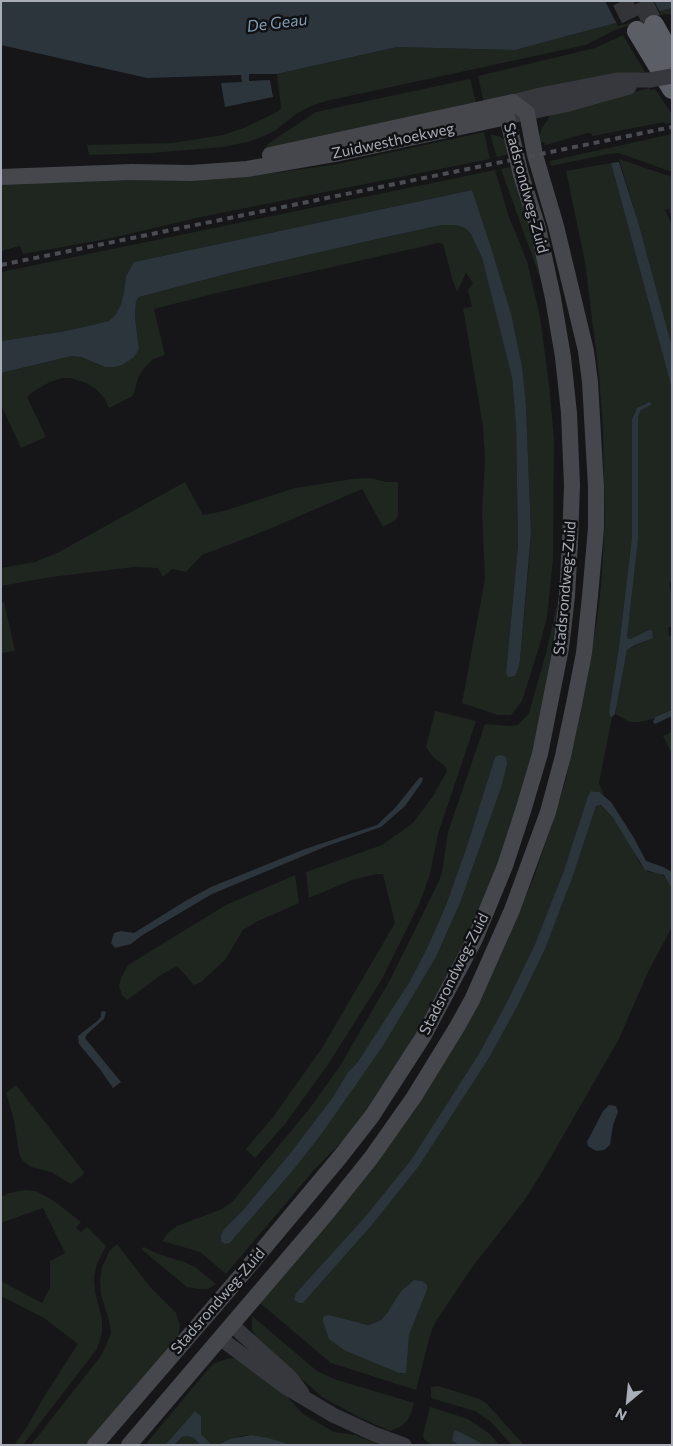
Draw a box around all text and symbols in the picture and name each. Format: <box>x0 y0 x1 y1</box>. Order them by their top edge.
water label: De Geau <box>246 10 308 36</box>
street label: Zuidwesthoekweg <box>330 119 456 163</box>
street label: Stadsrondweg-Zuid <box>500 121 552 255</box>
street label: Stadsrondweg-Zuid <box>550 520 580 656</box>
street label: Stadsrondweg-Zuid <box>416 910 492 1038</box>
street label: Stadsrondweg-Zuid <box>167 1244 269 1358</box>
north arrow <box>603 1376 653 1426</box>
text: N <box>612 1405 629 1425</box>

